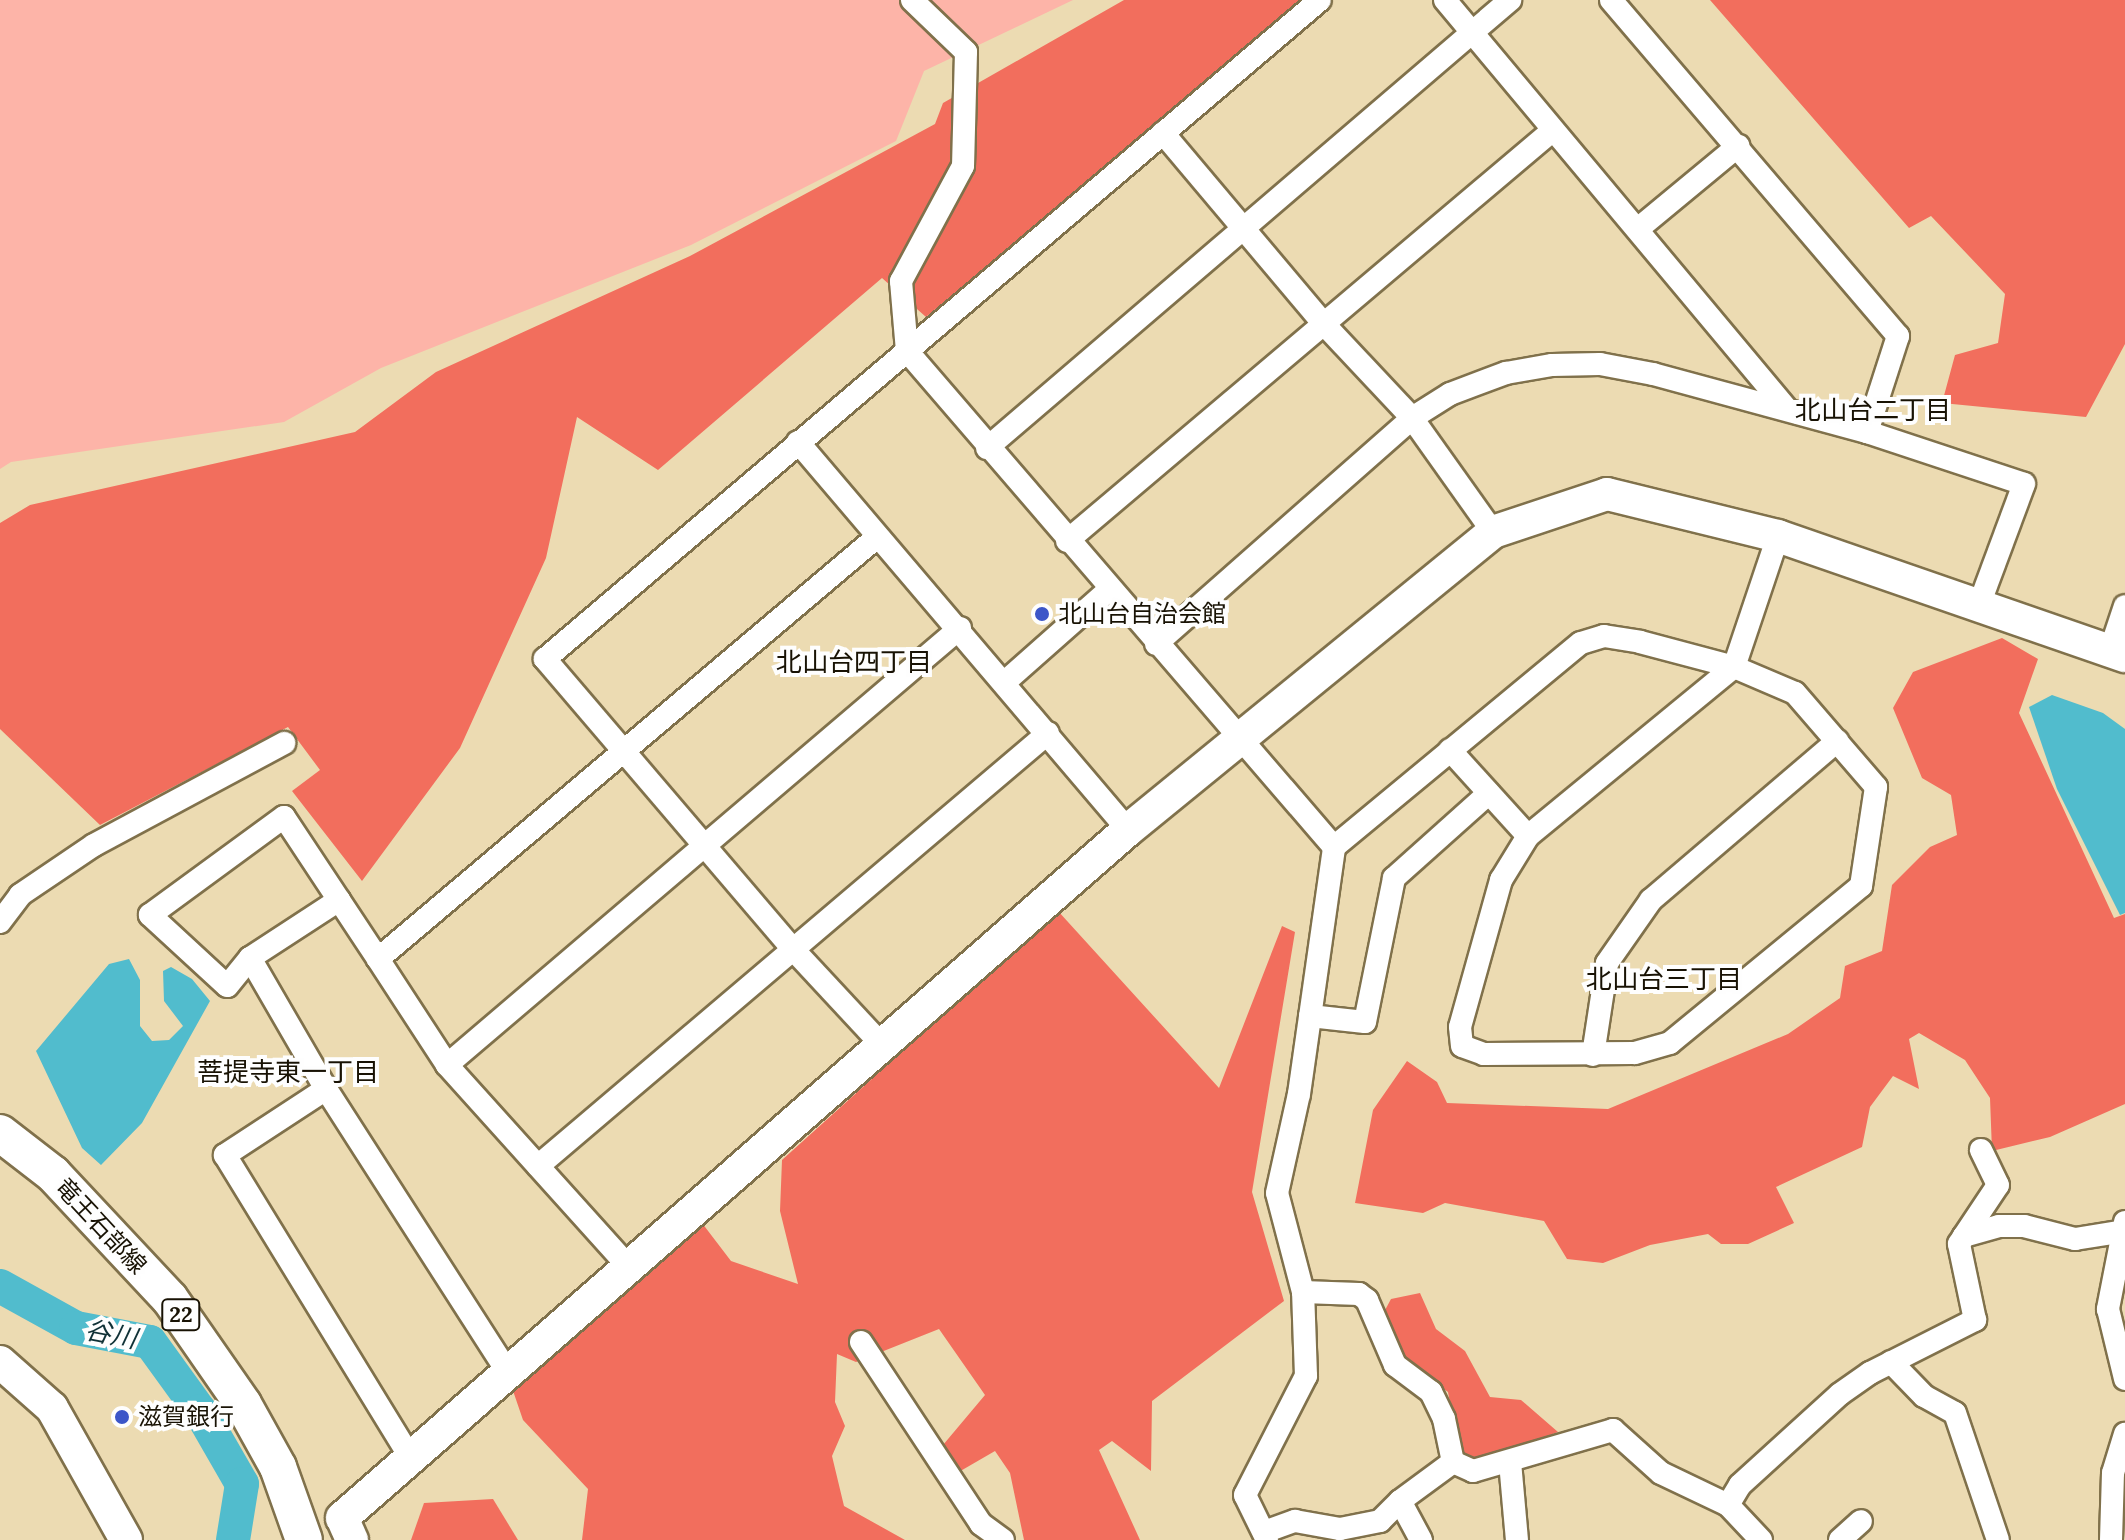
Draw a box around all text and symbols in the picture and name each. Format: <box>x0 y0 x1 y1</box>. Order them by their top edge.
district label: 北山台二丁目 <box>1795 394 1951 426</box>
place label: 北山台自治会館 <box>1058 600 1226 628</box>
marker: 北山台自治会館 <box>1033 605 1051 623</box>
district label: 北山台四丁目 <box>776 646 932 678</box>
district label: 北山台三丁目 <box>1586 963 1742 995</box>
district label: 菩提寺東一丁目 <box>197 1056 379 1088</box>
street label: 竜王石部線 <box>50 1172 152 1280</box>
road number: 22 <box>161 1297 201 1333</box>
water label: 谷川 <box>83 1314 139 1354</box>
place label: 滋賀銀行 <box>138 1403 234 1431</box>
marker: 滋賀銀行 <box>113 1408 131 1426</box>

